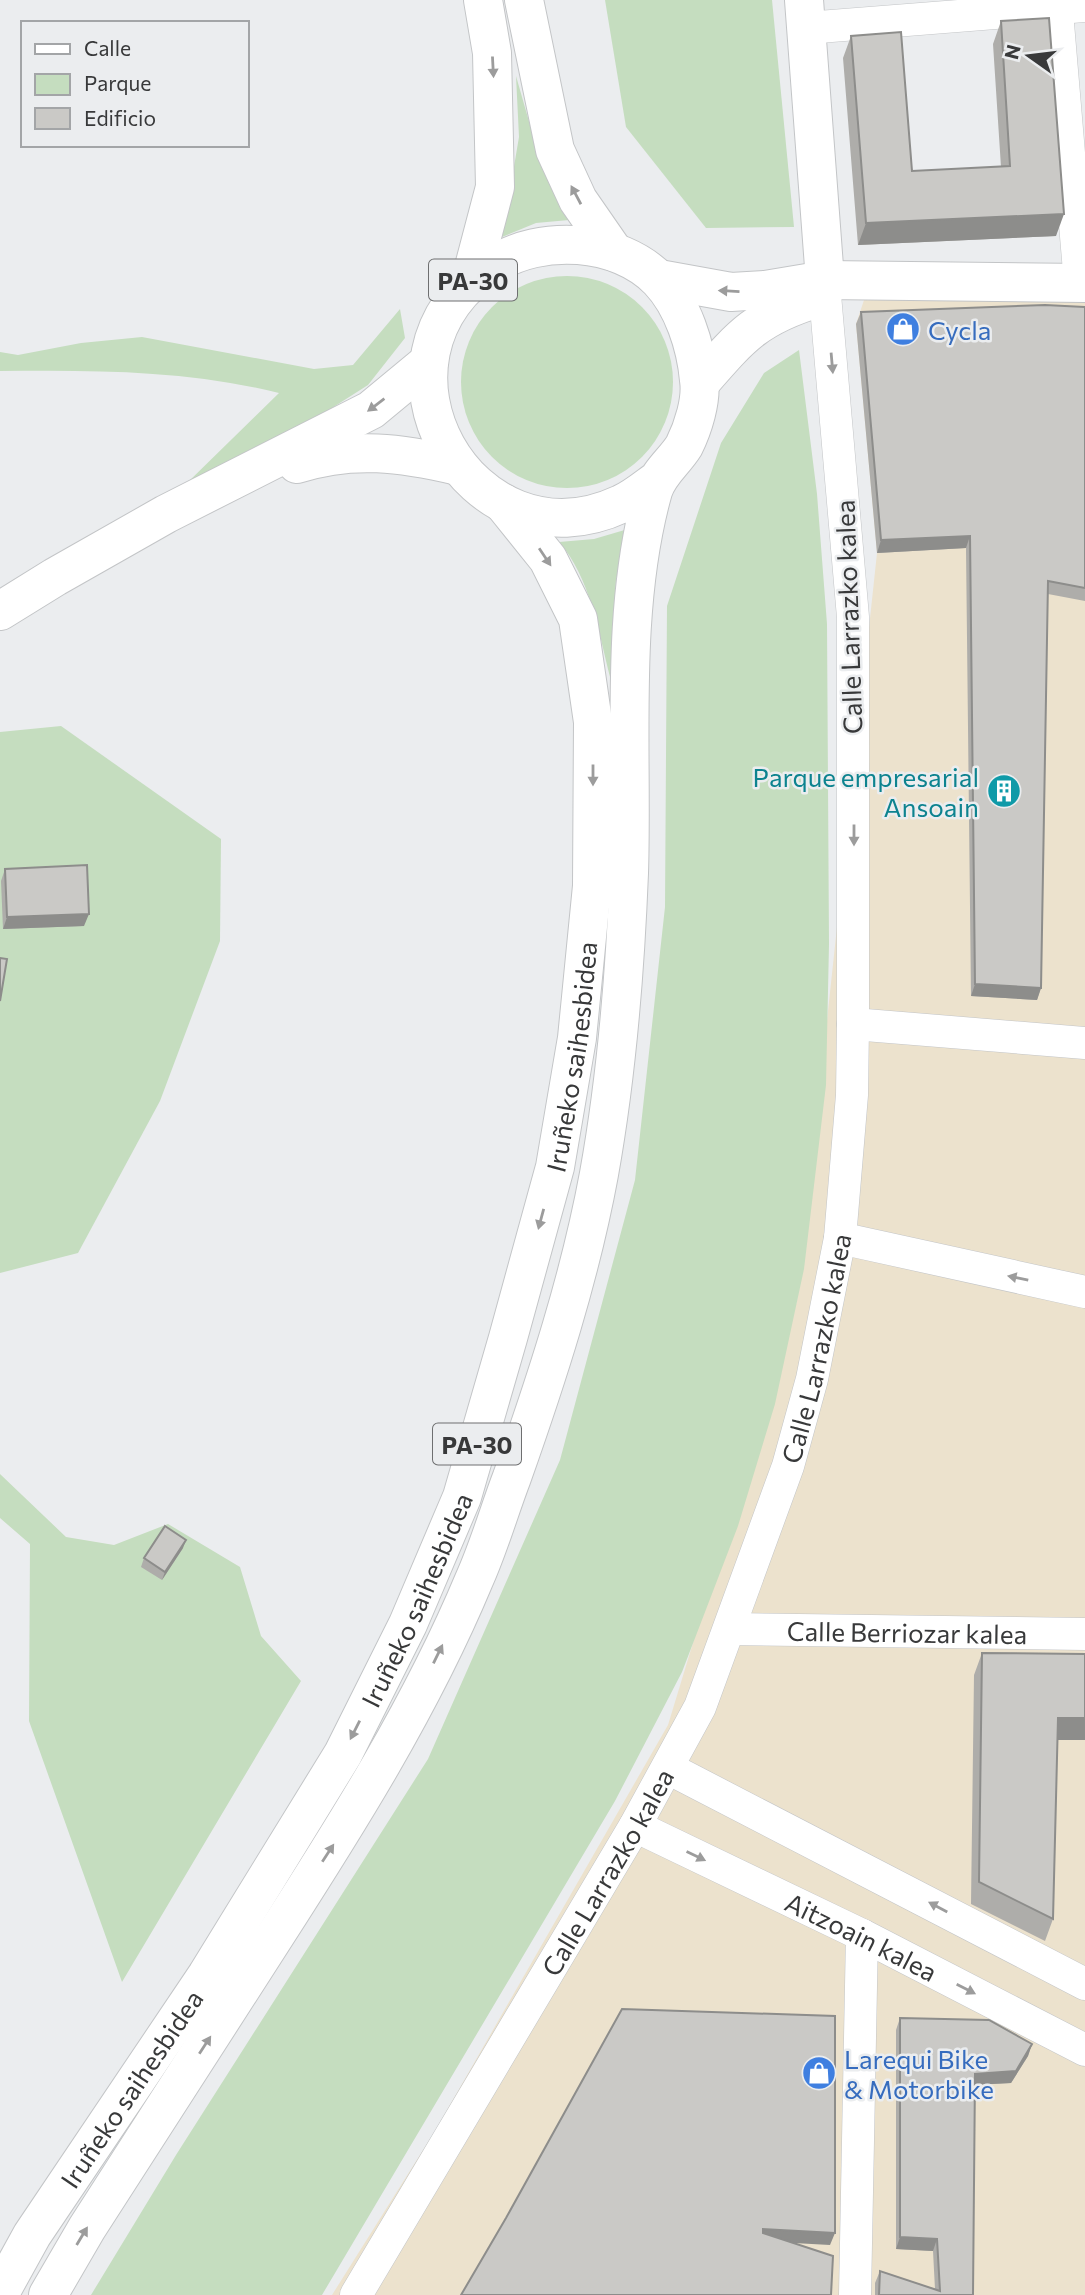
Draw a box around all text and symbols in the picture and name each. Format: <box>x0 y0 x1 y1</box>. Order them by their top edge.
legend <box>21 21 248 147</box>
north arrow <box>994 21 1064 91</box>
text: Calle <box>84 35 131 60</box>
text: N <box>999 42 1025 61</box>
one-way arrow <box>488 57 499 79</box>
text: Parque <box>84 70 151 95</box>
text: Edificio <box>84 105 156 130</box>
one-way arrow <box>571 185 582 205</box>
road number: PA-30 <box>429 260 517 300</box>
one-way arrow <box>718 285 740 296</box>
shop icon: Cycla <box>884 310 922 348</box>
place label: Cycla <box>928 314 991 345</box>
one-way arrow <box>827 352 838 374</box>
one-way arrow <box>367 398 385 412</box>
street label: Calle Larrazko kalea <box>828 499 868 735</box>
one-way arrow <box>538 548 552 566</box>
place label: Parque empresarial Ansoain <box>753 761 979 822</box>
one-way arrow <box>587 764 599 786</box>
building icon: Parque empresarial Ansoain <box>985 772 1023 810</box>
one-way arrow <box>848 824 860 846</box>
street label: Iruñeko saihesbidea <box>539 940 602 1175</box>
one-way arrow <box>535 1208 546 1230</box>
street label: Calle Larrazko kalea <box>774 1231 856 1466</box>
one-way arrow <box>1007 1272 1029 1283</box>
road number: PA-30 <box>433 1424 521 1464</box>
street label: Iruñeko saihesbidea <box>354 1488 478 1712</box>
street label: Calle Berriozar kalea <box>787 1614 1027 1649</box>
one-way arrow <box>433 1644 444 1664</box>
one-way arrow <box>349 1720 360 1740</box>
street label: Calle Larrazko kalea <box>534 1763 679 1981</box>
one-way arrow <box>321 1843 334 1863</box>
one-way arrow <box>686 1851 707 1862</box>
street label: Aitzoain kalea <box>781 1885 943 1987</box>
one-way arrow <box>927 1901 947 1913</box>
one-way arrow <box>956 1983 976 1995</box>
street label: Iruñeko saihesbidea <box>53 1984 208 2193</box>
one-way arrow <box>198 2035 211 2054</box>
place label: Larequi Bike & Motorbike <box>844 2043 994 2104</box>
shop icon: Larequi Bike & Motorbike <box>800 2054 838 2092</box>
one-way arrow <box>76 2227 88 2246</box>

